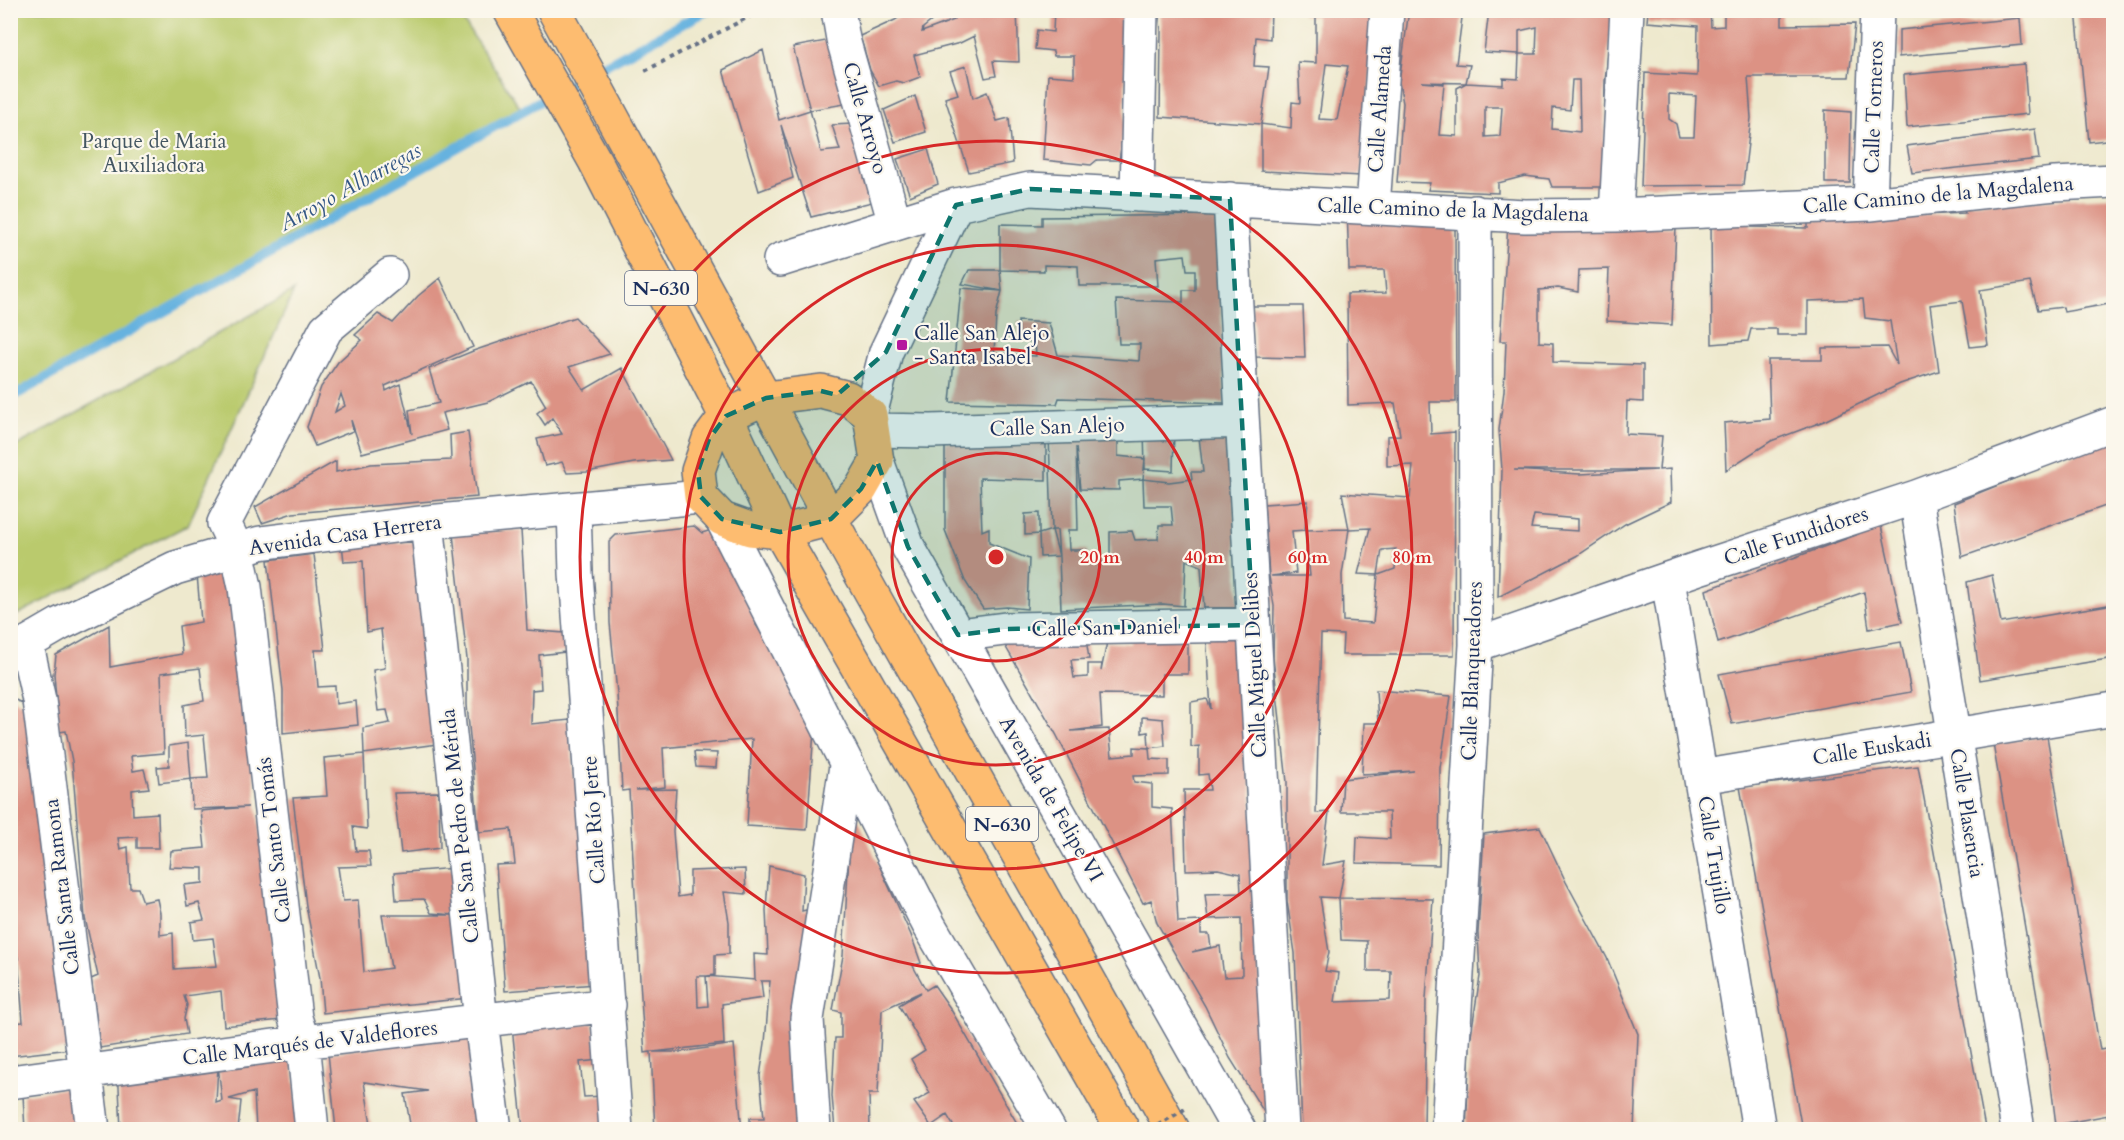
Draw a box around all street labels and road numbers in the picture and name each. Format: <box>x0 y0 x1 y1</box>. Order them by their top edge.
street label: Calle Torneros <box>1857 40 1891 174</box>
street label: Calle Alameda <box>1361 44 1399 174</box>
street label: Calle Arroyo <box>835 59 895 177</box>
street label: Calle Camino de la Magdalena <box>1801 169 2075 221</box>
street label: Calle Camino de la Magdalena <box>1317 191 1589 229</box>
road number: N-630 <box>625 271 697 305</box>
street label: Calle San Alejo <box>989 410 1125 444</box>
street label: Calle Fundidores <box>1720 499 1872 573</box>
street label: Avenida Casa Herrera <box>247 507 443 563</box>
street label: Calle Miguel Delibes <box>1236 571 1274 759</box>
street label: Calle Blanqueadores <box>1454 581 1490 761</box>
street label: Calle San Daniel <box>1031 612 1179 644</box>
street label: Calle San Pedro de Mérida <box>433 707 487 945</box>
street label: Avenida de Felipe VI <box>992 711 1110 887</box>
street label: Calle Euskadi <box>1811 725 1934 773</box>
street label: Calle Plasencia <box>1942 746 1992 880</box>
street label: Calle Santo Tomás <box>249 755 299 925</box>
street label: Calle Río Jerte <box>575 755 613 885</box>
street label: Calle Trujillo <box>1690 794 1738 916</box>
street label: Calle Santa Ramona <box>37 797 87 977</box>
road number: N-630 <box>966 807 1038 841</box>
street label: Calle Marqués de Valdeflores <box>181 1013 439 1073</box>

